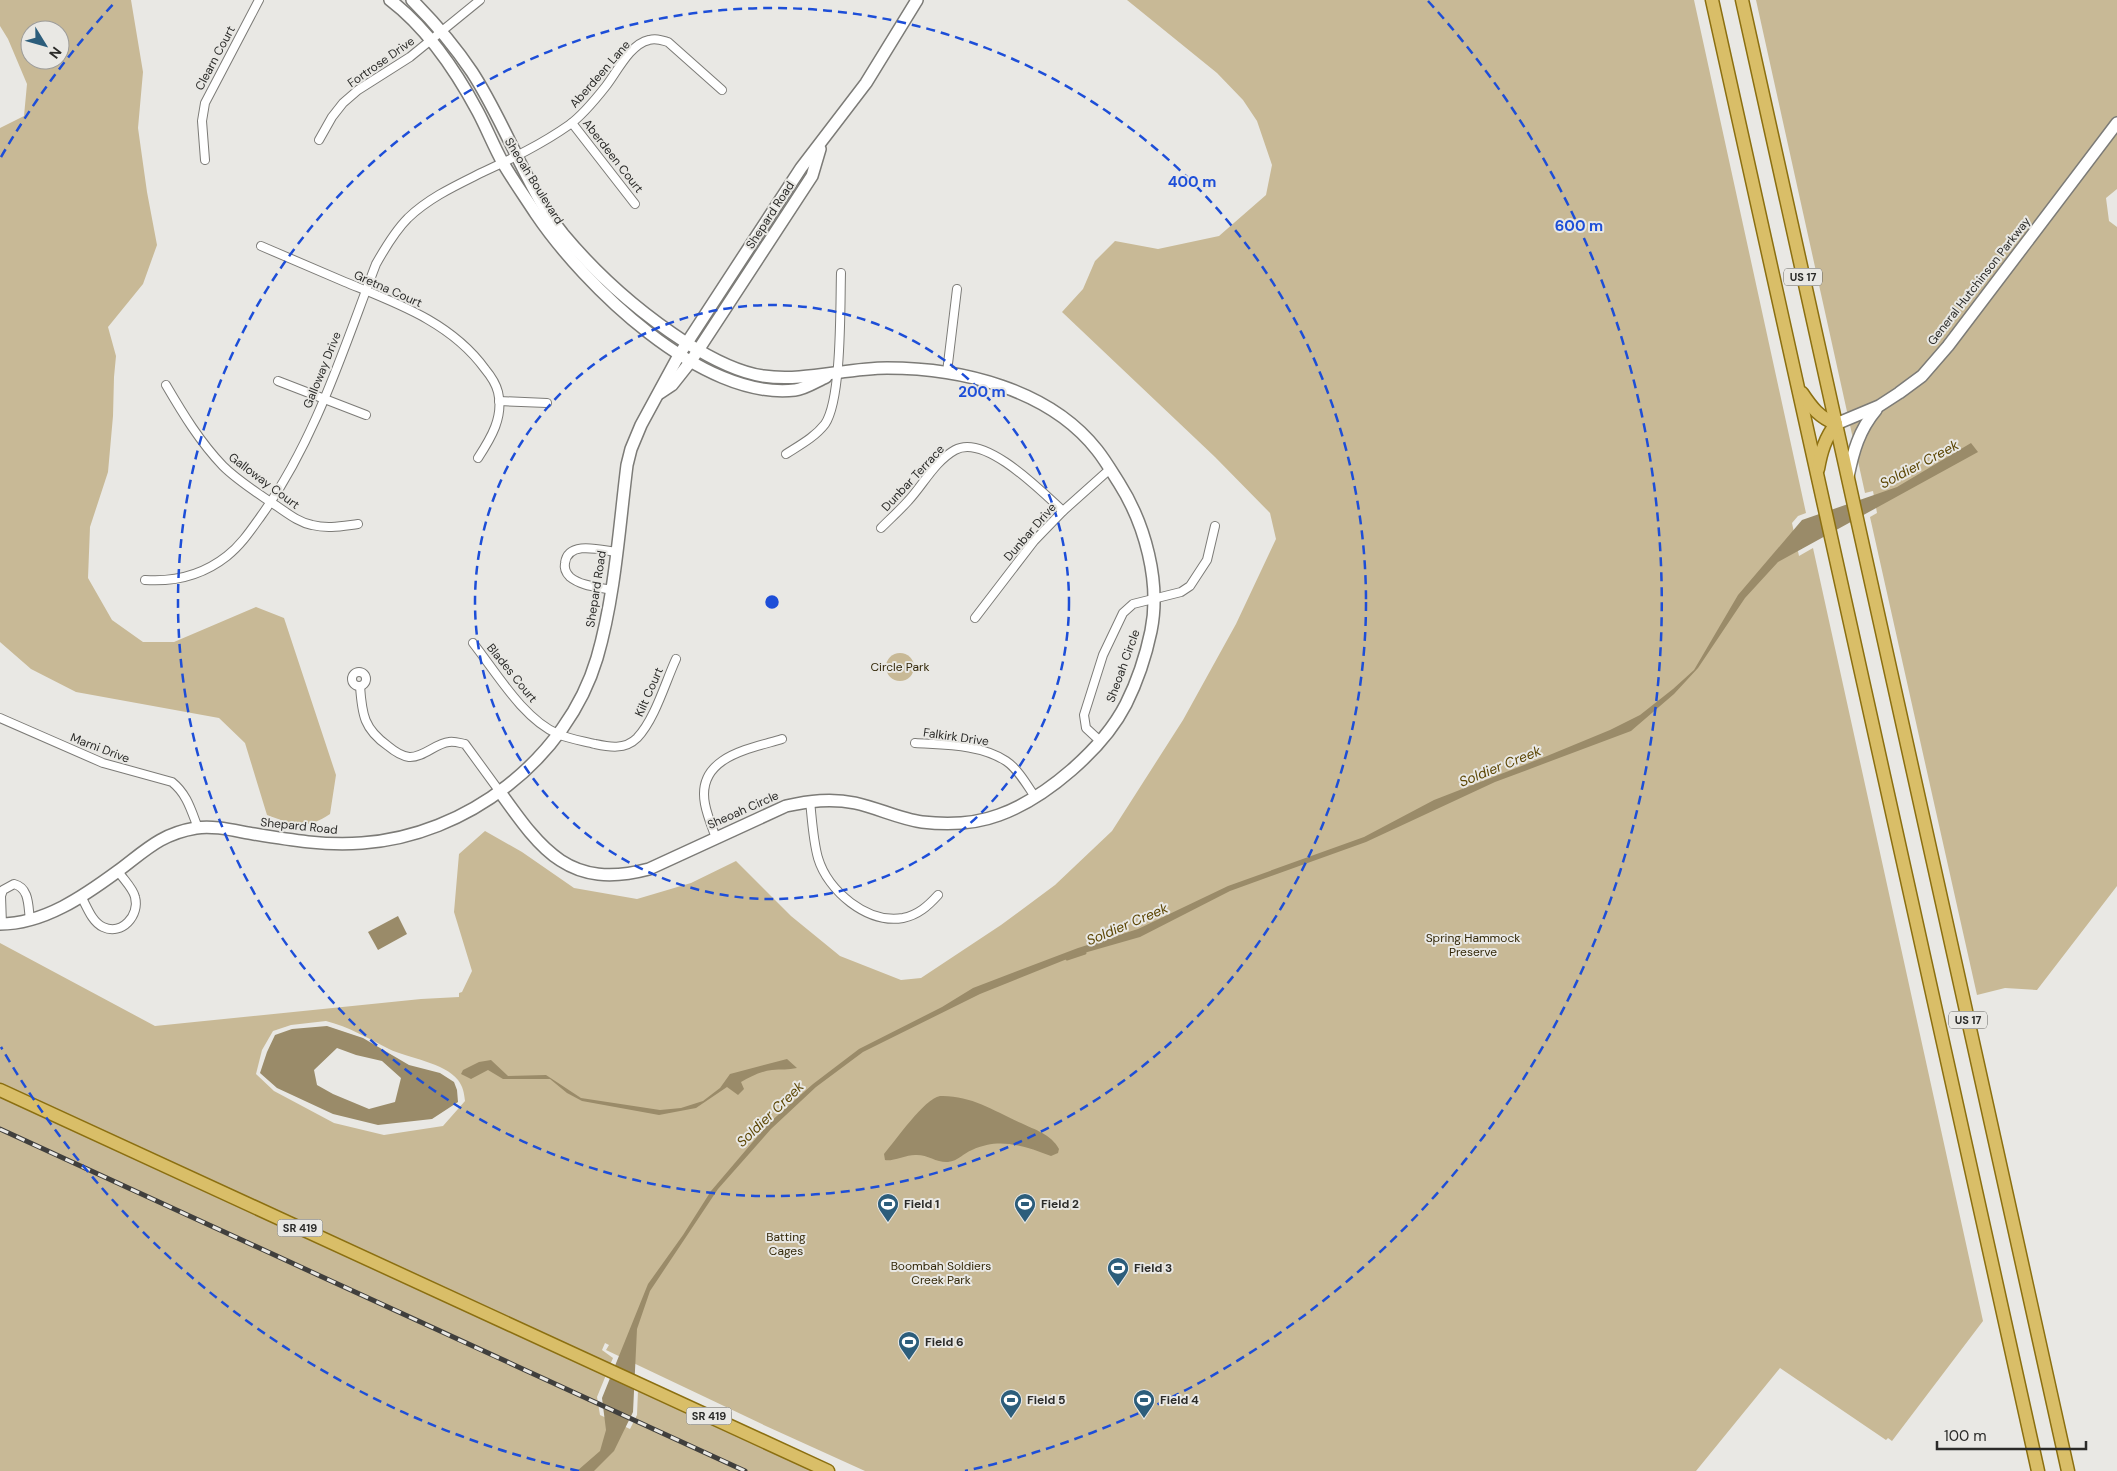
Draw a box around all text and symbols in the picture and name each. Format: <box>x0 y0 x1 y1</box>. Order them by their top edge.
north arrow <box>20 20 70 70</box>
street label: Clearn Court <box>191 23 239 93</box>
street label: Fortrose Drive <box>344 33 418 91</box>
street label: Aberdeen Lane <box>566 37 634 111</box>
text: N <box>45 43 66 62</box>
street label: Aberdeen Court <box>579 116 647 196</box>
street label: Sheoah Boulevard <box>501 135 567 227</box>
text: 400 m <box>1168 172 1216 192</box>
street label: Shepard Road <box>742 178 798 252</box>
street label: General Hutchinson Parkway <box>1924 213 2034 348</box>
text: 600 m <box>1555 216 1603 236</box>
street label: Gretna Court <box>351 267 425 311</box>
road number: US 17 <box>1784 268 1822 286</box>
street label: Galloway Drive <box>299 329 345 411</box>
text: 200 m <box>958 382 1006 402</box>
water label: Soldier Creek <box>1876 435 1962 492</box>
street label: Dunbar Terrace <box>878 441 948 515</box>
street label: Galloway Court <box>225 449 303 513</box>
street label: Dunbar Drive <box>1000 499 1060 564</box>
street label: Shepard Road <box>582 549 610 629</box>
centre of rings <box>763 593 781 611</box>
street label: Sheoah Circle <box>1102 627 1144 705</box>
street label: Blades Court <box>483 640 541 706</box>
park label: Circle Park <box>871 659 929 675</box>
street label: Kilt Court <box>631 665 667 719</box>
street label: Falkirk Drive <box>922 724 990 750</box>
street label: Marni Drive <box>68 729 132 767</box>
water label: Soldier Creek <box>1456 741 1544 791</box>
street label: Sheoah Circle <box>705 787 781 833</box>
street label: Shepard Road <box>260 814 338 838</box>
water label: Soldier Creek <box>1083 898 1171 949</box>
park label: Spring Hammock Preserve <box>1426 930 1520 960</box>
road number: US 17 <box>1949 1012 1987 1028</box>
water label: Soldier Creek <box>732 1077 808 1151</box>
sports icon: Field 1 <box>876 1192 900 1223</box>
sports icon: Field 2 <box>1013 1192 1037 1223</box>
place label: Field 1 <box>904 1196 939 1212</box>
place label: Field 2 <box>1041 1196 1079 1212</box>
road number: SR 419 <box>278 1220 322 1236</box>
park label: Batting Cages <box>766 1229 806 1259</box>
sports icon: Field 3 <box>1106 1256 1130 1287</box>
park label: Boombah Soldiers Creek Park <box>891 1258 991 1288</box>
place label: Field 3 <box>1134 1260 1172 1276</box>
sports icon: Field 6 <box>897 1330 921 1361</box>
place label: Field 6 <box>925 1334 964 1350</box>
sports icon: Field 5 <box>999 1388 1023 1419</box>
sports icon: Field 4 <box>1132 1388 1156 1419</box>
place label: Field 5 <box>1027 1392 1066 1408</box>
place label: Field 4 <box>1160 1392 1199 1408</box>
road number: SR 419 <box>686 1408 732 1424</box>
scale bar <box>1937 1418 2086 1450</box>
text: 100 m <box>1944 1426 1987 1446</box>

